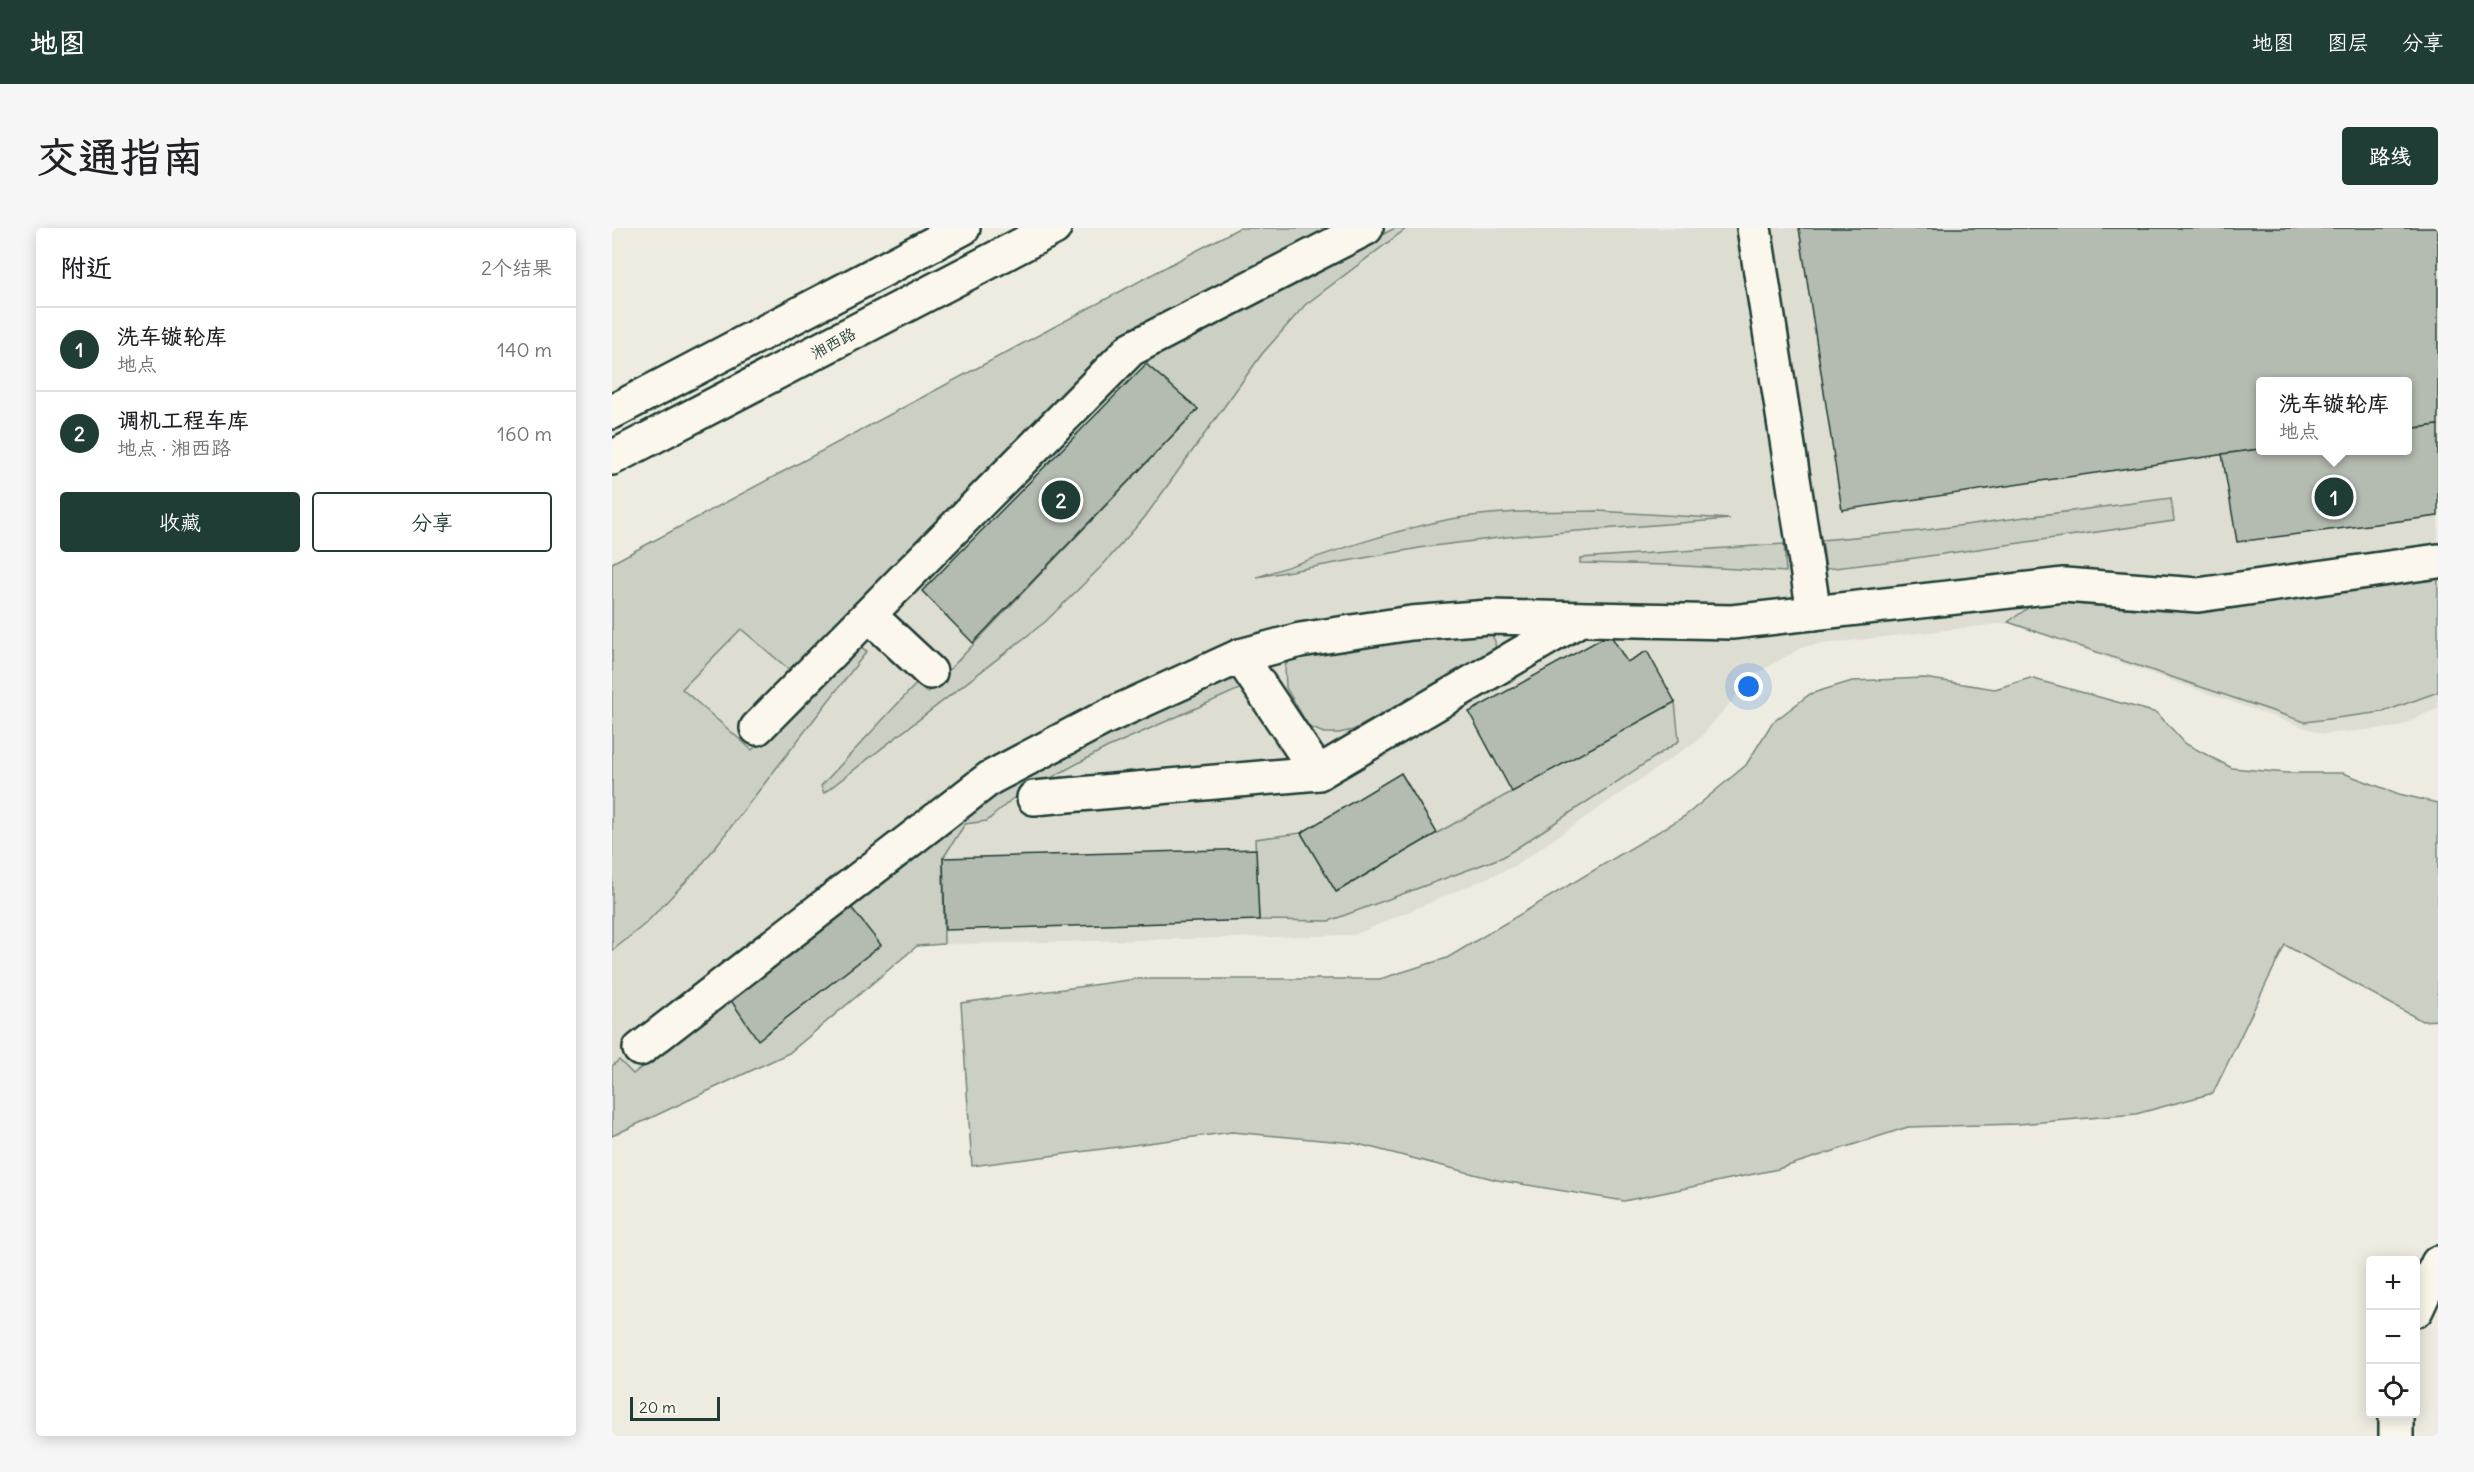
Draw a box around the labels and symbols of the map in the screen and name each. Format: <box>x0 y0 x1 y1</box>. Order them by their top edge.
street label: 湘西路 <box>807 323 859 363</box>
pin: 1 <box>2314 474 2354 520</box>
pin: 2 <box>1042 478 1080 522</box>
your location <box>1734 672 1763 701</box>
scale bar <box>630 1394 720 1422</box>

